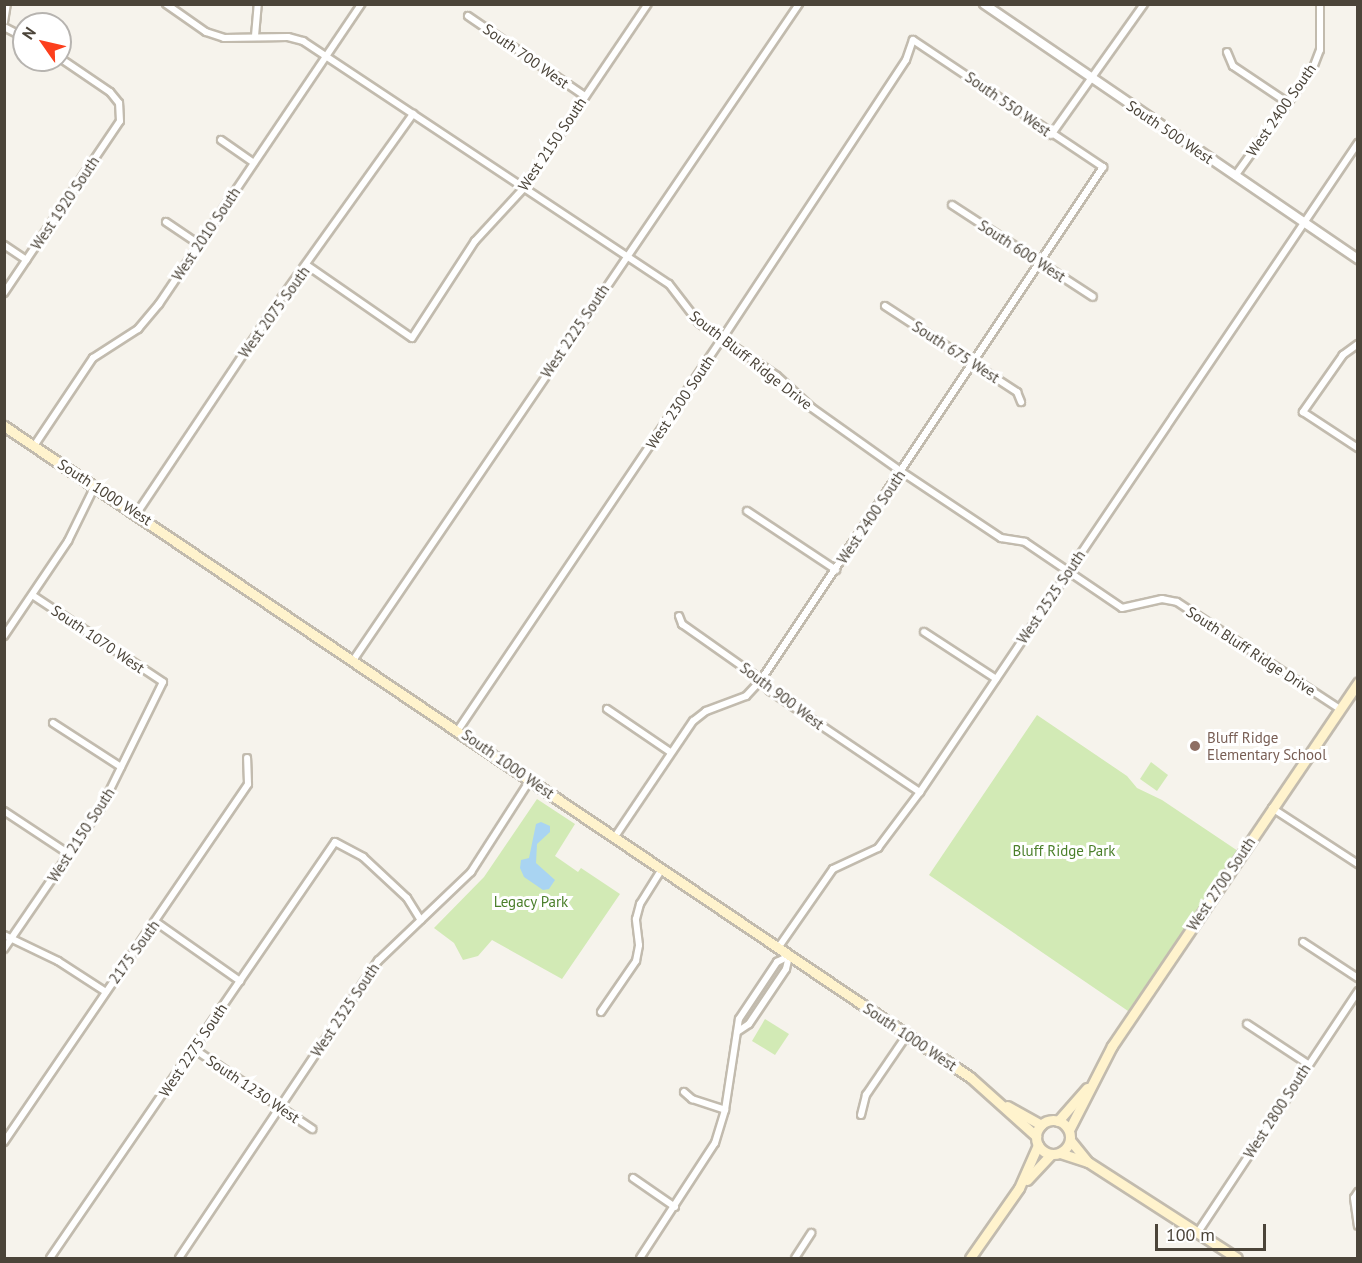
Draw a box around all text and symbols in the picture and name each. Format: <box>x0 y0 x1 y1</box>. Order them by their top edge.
north arrow <box>12 12 72 72</box>
street label: South 700 West <box>480 20 572 92</box>
text: N <box>18 23 40 43</box>
street label: West 2400 South <box>1242 60 1320 160</box>
street label: South 550 West <box>962 68 1054 140</box>
street label: West 2150 South <box>514 94 590 194</box>
street label: South 500 West <box>1123 96 1217 168</box>
street label: West 1920 South <box>27 153 103 253</box>
street label: West 2010 South <box>168 184 244 284</box>
street label: South 600 West <box>975 216 1069 286</box>
street label: West 2075 South <box>235 263 313 361</box>
street label: West 2225 South <box>537 281 613 381</box>
street label: South Bluff Ridge Drive <box>686 307 816 413</box>
street label: South 675 West <box>909 317 1003 387</box>
street label: West 2300 South <box>642 352 718 452</box>
street label: South 1000 West <box>54 455 156 529</box>
street label: West 2400 South <box>833 467 909 567</box>
street label: West 2525 South <box>1013 547 1089 647</box>
street label: South 1070 West <box>48 601 148 677</box>
street label: South Bluff Ridge Drive <box>1183 602 1319 700</box>
street label: South 900 West <box>736 659 828 733</box>
street label: South 1000 West <box>458 725 558 803</box>
place label: Bluff Ridge Elementary School <box>1207 728 1327 763</box>
marker: Bluff Ridge Elementary School <box>1188 739 1202 753</box>
street label: West 2150 South <box>44 784 118 886</box>
street label: West 2700 South <box>1183 834 1259 934</box>
park label: Bluff Ridge Park <box>1012 842 1116 860</box>
park label: Legacy Park <box>494 893 568 911</box>
street label: 2175 South <box>105 917 163 987</box>
street label: West 2325 South <box>307 960 383 1060</box>
street label: South 1000 West <box>860 999 960 1075</box>
street label: West 2275 South <box>155 1000 231 1100</box>
street label: South 1230 West <box>203 1051 303 1127</box>
street label: West 2800 South <box>1240 1060 1314 1162</box>
scale bar <box>1158 1212 1269 1250</box>
text: 100 m <box>1166 1223 1215 1246</box>

